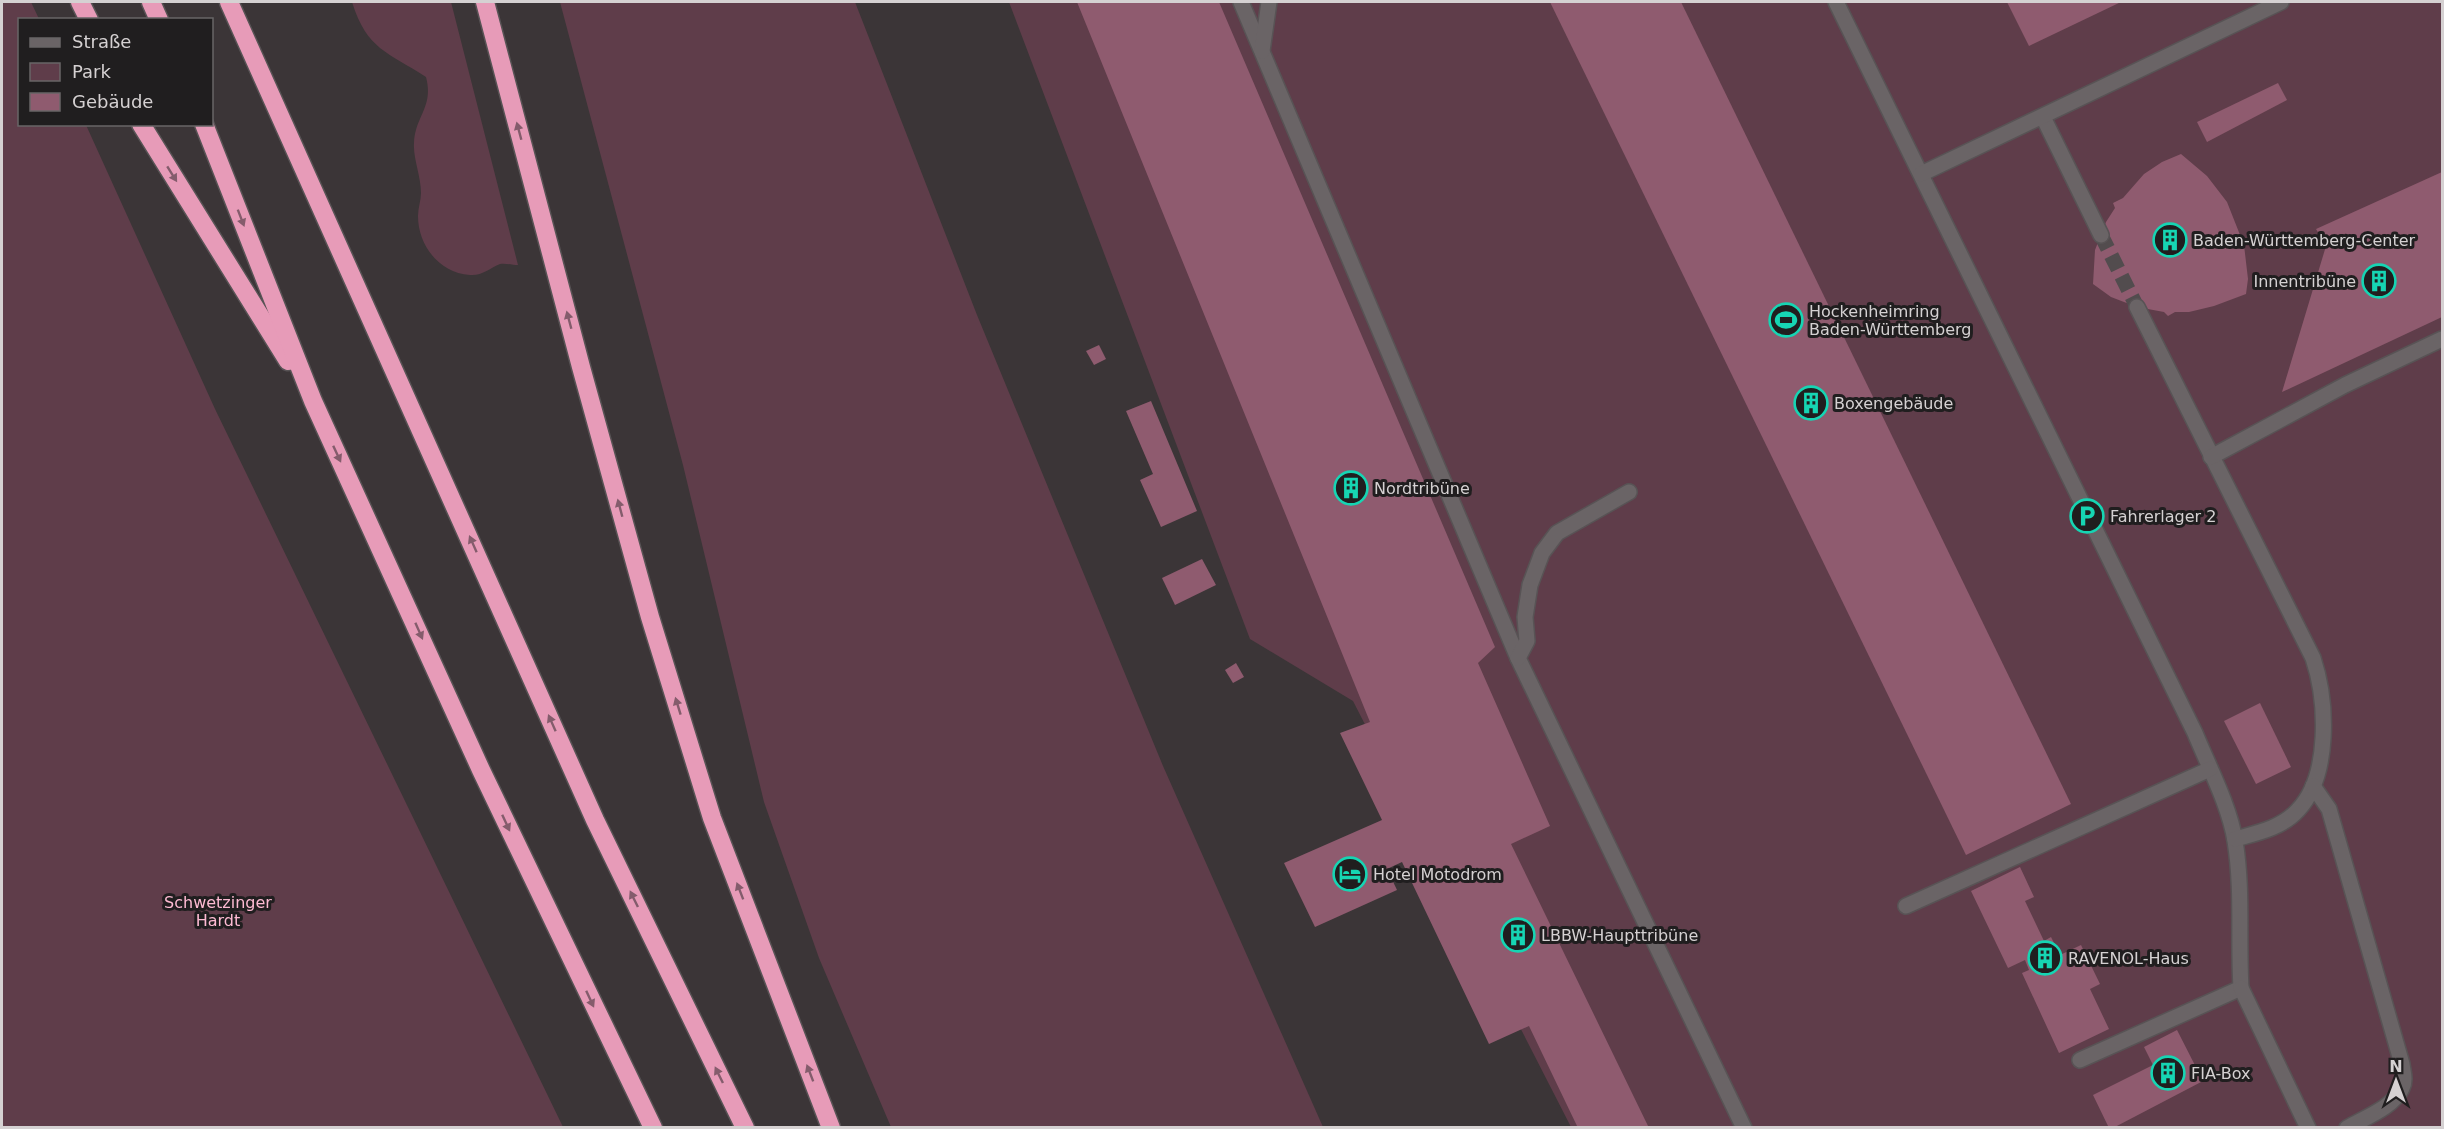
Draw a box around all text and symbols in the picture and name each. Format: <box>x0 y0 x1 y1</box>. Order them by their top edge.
legend <box>18 18 213 126</box>
text: Straße <box>72 31 131 52</box>
text: Park <box>72 61 111 82</box>
text: Gebäude <box>72 91 153 112</box>
one-way arrow <box>514 122 524 141</box>
one-way arrow <box>166 166 177 183</box>
one-way arrow <box>237 209 246 227</box>
building icon: Baden-Württemberg-Center <box>2152 222 2188 258</box>
place label: Baden-Württemberg-Center <box>2193 231 2415 250</box>
building icon: Innentribüne <box>2361 263 2397 299</box>
place label: Innentribüne <box>2253 272 2356 291</box>
sports icon: Hockenheimring Baden-Württemberg <box>1768 302 1804 338</box>
place label: Hockenheimring Baden-Württemberg <box>1809 302 1971 339</box>
one-way arrow <box>564 311 573 329</box>
building icon: Boxengebäude <box>1793 385 1829 421</box>
place label: Boxengebäude <box>1834 394 1953 413</box>
one-way arrow <box>333 446 342 463</box>
building icon: Nordtribüne <box>1333 470 1369 506</box>
place label: Nordtribüne <box>1374 479 1470 498</box>
parking icon: Fahrerlager 2 <box>2069 498 2105 534</box>
one-way arrow <box>615 499 624 517</box>
place label: Fahrerlager 2 <box>2110 507 2216 526</box>
one-way arrow <box>468 536 477 553</box>
one-way arrow <box>414 623 424 641</box>
one-way arrow <box>673 697 682 715</box>
one-way arrow <box>547 713 557 731</box>
one-way arrow <box>502 814 511 831</box>
hotel icon: Hotel Motodrom <box>1332 856 1368 892</box>
place label: Hotel Motodrom <box>1373 865 1502 884</box>
one-way arrow <box>735 882 744 900</box>
one-way arrow <box>629 891 639 908</box>
park label: Schwetzinger Hardt <box>164 893 272 930</box>
building icon: LBBW-Haupttribüne <box>1500 917 1536 953</box>
place label: LBBW-Haupttribüne <box>1541 926 1698 945</box>
building icon: RAVENOL-Haus <box>2027 940 2063 976</box>
place label: RAVENOL-Haus <box>2068 949 2189 968</box>
one-way arrow <box>585 991 594 1008</box>
north arrow <box>2366 1051 2426 1111</box>
building icon: FIA-Box <box>2150 1055 2186 1091</box>
text: N <box>2389 1057 2403 1076</box>
one-way arrow <box>805 1064 815 1082</box>
place label: FIA-Box <box>2191 1064 2250 1083</box>
one-way arrow <box>714 1066 724 1083</box>

